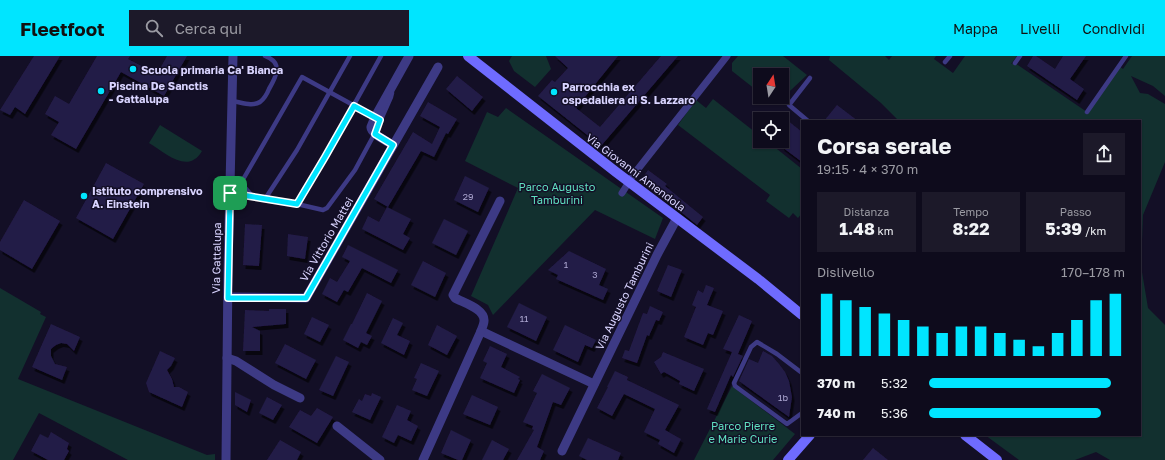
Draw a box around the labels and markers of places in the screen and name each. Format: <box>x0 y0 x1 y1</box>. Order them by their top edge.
place label: Scuola primaria Ca' Bianca <box>141 63 283 76</box>
marker: Scuola primaria Ca' Bianca <box>128 64 138 74</box>
place label: Piscina De Sanctis - Gattalupa <box>109 79 208 105</box>
place label: Parrocchia ex ospedaliera di S. Lazzaro <box>562 80 695 106</box>
marker: Piscina De Sanctis - Gattalupa <box>96 86 106 96</box>
marker: Parrocchia ex ospedaliera di S. Lazzaro <box>549 87 559 97</box>
pin <box>213 176 247 210</box>
place label: Istituto comprensivo A. Einstein <box>92 184 203 210</box>
marker: Istituto comprensivo A. Einstein <box>79 191 89 201</box>

